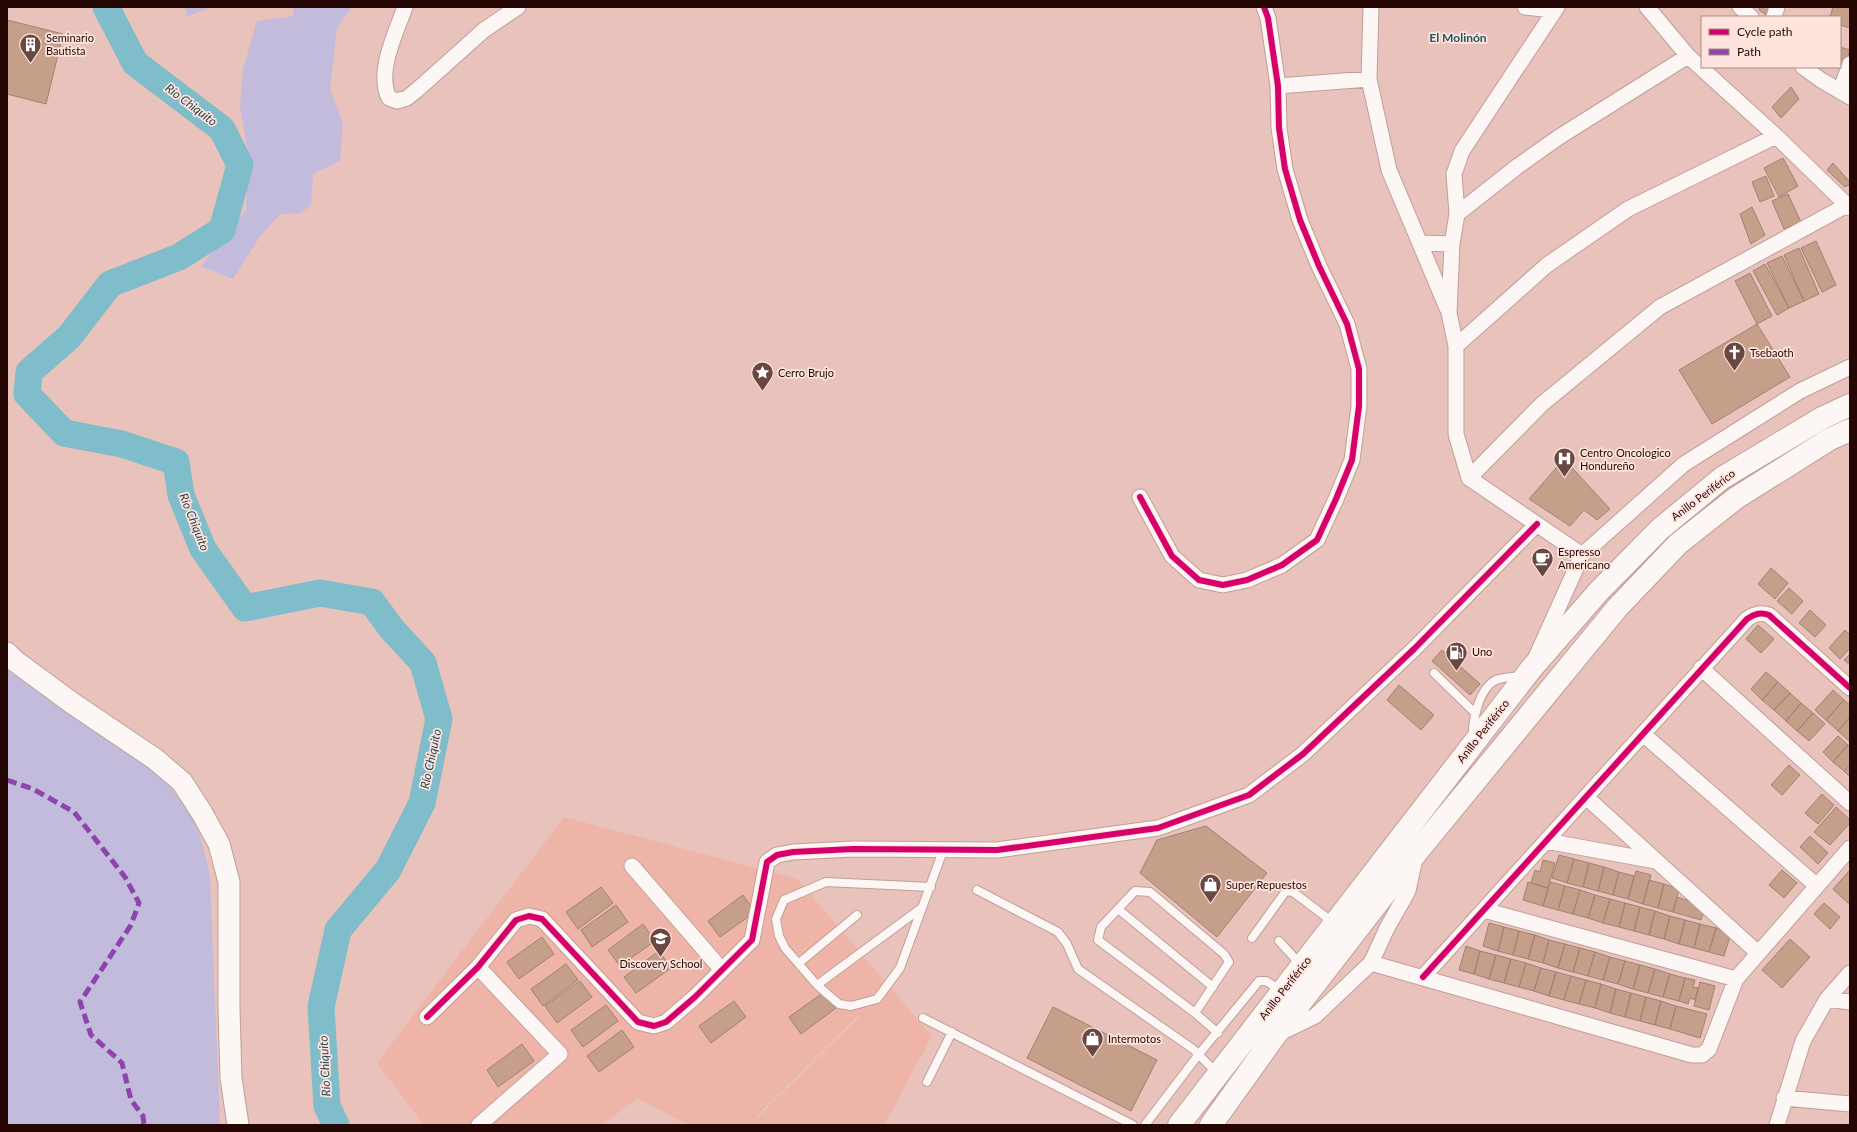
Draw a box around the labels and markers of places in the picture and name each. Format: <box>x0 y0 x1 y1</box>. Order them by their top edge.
building icon: Seminario Bautista <box>18 31 44 64</box>
place label: Seminario Bautista <box>46 31 94 57</box>
church icon: Tsebaoth <box>1722 340 1748 373</box>
place label: Tsebaoth <box>1750 346 1794 359</box>
place icon: Cerro Brujo <box>750 360 776 393</box>
place label: Cerro Brujo <box>778 366 834 379</box>
hospital icon: Centro Oncologico Hondureño <box>1551 446 1577 479</box>
place label: Centro Oncologico Hondureño <box>1580 446 1671 472</box>
cafe icon: Espresso Americano <box>1529 545 1555 578</box>
place label: Espresso Americano <box>1558 545 1610 571</box>
fuel station icon: Uno <box>1443 639 1469 672</box>
place label: Uno <box>1472 645 1492 658</box>
shop icon: Super Repuestos <box>1198 872 1224 905</box>
place label: Super Repuestos <box>1226 878 1307 891</box>
school or university icon: Discovery School <box>648 925 674 958</box>
place label: Discovery School <box>620 957 702 970</box>
shop icon: Intermotos <box>1079 1026 1105 1059</box>
place label: Intermotos <box>1108 1032 1161 1045</box>

